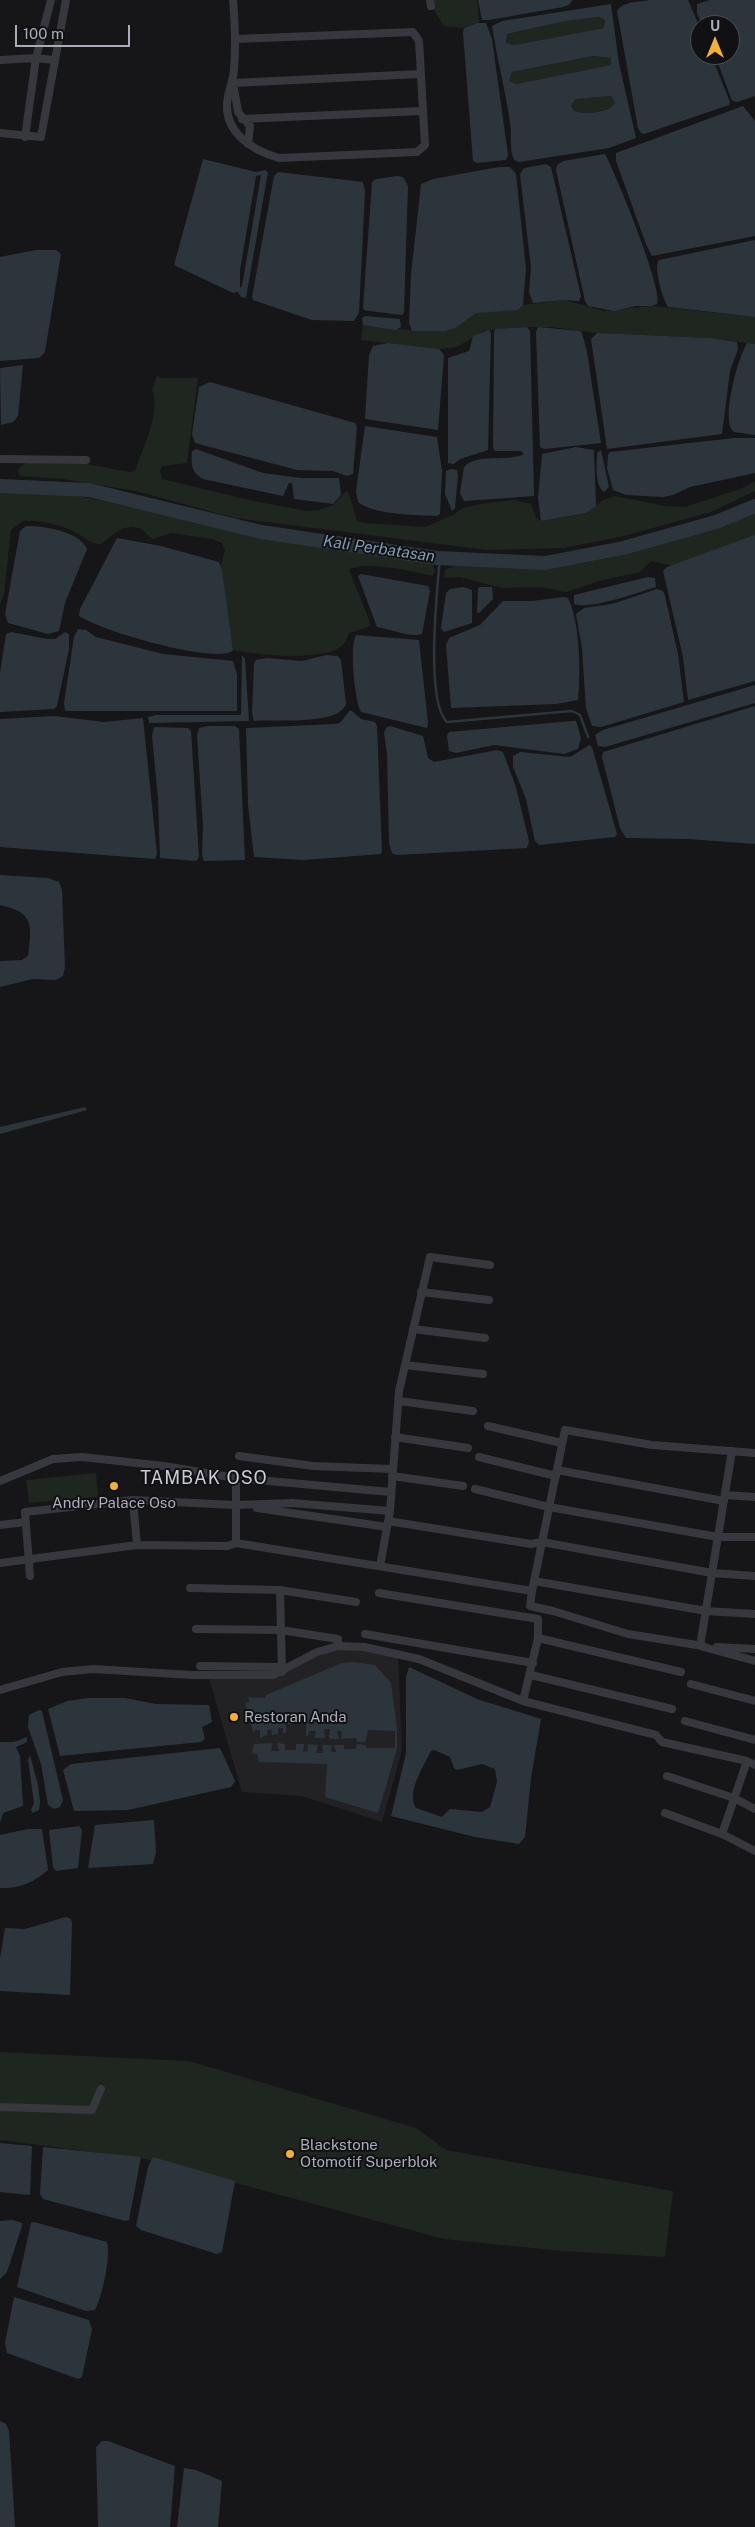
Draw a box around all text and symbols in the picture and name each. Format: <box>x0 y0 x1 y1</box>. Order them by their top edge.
scale bar <box>18 15 132 47</box>
north arrow <box>690 15 740 65</box>
text: U <box>710 18 720 34</box>
text: 100 m <box>23 25 64 42</box>
water label: Kali Perbatasan <box>322 532 436 566</box>
district label: TAMBAK OSO <box>139 1467 269 1489</box>
marker: Andry Palace Oso <box>108 1480 120 1492</box>
place label: Andry Palace Oso <box>52 1494 176 1512</box>
place label: Restoran Anda <box>244 1708 347 1726</box>
marker: Restoran Anda <box>228 1711 240 1723</box>
place label: Blackstone Otomotif Superblok <box>300 2136 437 2171</box>
marker: Blackstone Otomotif Superblok <box>284 2148 296 2160</box>

